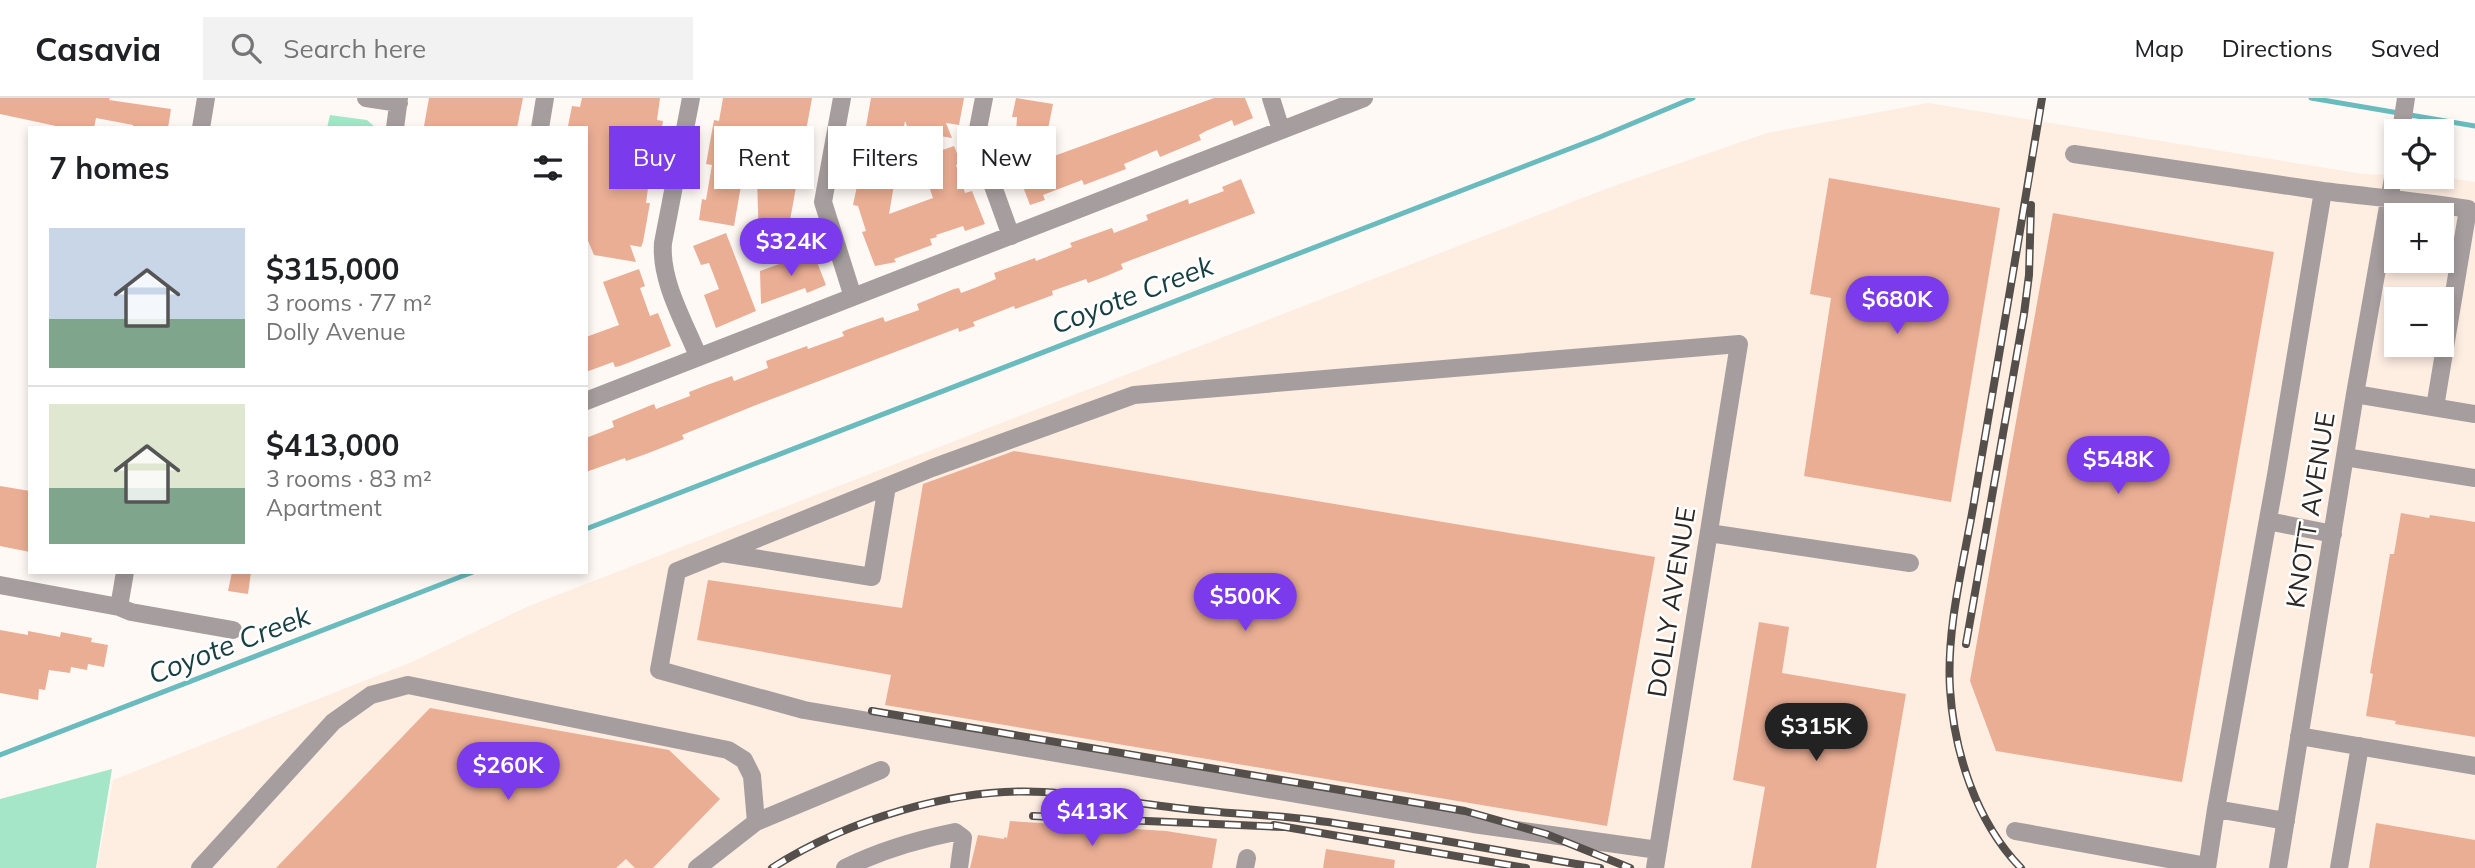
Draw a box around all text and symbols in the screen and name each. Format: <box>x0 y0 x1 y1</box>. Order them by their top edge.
search box <box>203 17 693 80</box>
text: Casavia <box>35 28 161 69</box>
icon: search <box>227 29 265 67</box>
text: Search here <box>283 32 426 65</box>
text: Map <box>2134 33 2184 63</box>
text: Directions <box>2222 33 2333 63</box>
text: Saved <box>2371 33 2440 63</box>
map controls <box>2384 119 2454 357</box>
button: locate <box>2384 119 2454 189</box>
chip: Buy <box>609 126 700 189</box>
chip: Rent <box>714 126 814 189</box>
chip: Filters <box>828 126 943 189</box>
chip: New <box>957 126 1056 189</box>
text: 7 homes <box>49 149 170 187</box>
icon: filters <box>529 149 567 187</box>
button: + <box>2384 203 2454 273</box>
pin: $324K <box>742 218 840 278</box>
text: $324K <box>756 226 826 255</box>
water label: Coyote Creek <box>1046 247 1219 341</box>
text: $315,000 <box>266 250 399 288</box>
icon: home <box>105 256 189 340</box>
pin: $680K <box>1848 276 1946 336</box>
text: $680K <box>1862 284 1932 313</box>
button: − <box>2384 287 2454 357</box>
text: 3 rooms · 77 m² <box>266 288 432 317</box>
text: Dolly Avenue <box>266 317 406 346</box>
street label: KNOTT AVENUE <box>2278 410 2342 610</box>
text: $413,000 <box>266 426 399 464</box>
icon: home <box>105 432 189 516</box>
pin: $548K <box>2069 436 2167 496</box>
text: $548K <box>2083 444 2153 473</box>
text: 3 rooms · 83 m² <box>266 464 432 493</box>
text: Apartment <box>266 493 382 522</box>
street label: DOLLY AVENUE <box>1640 505 1702 699</box>
pin: $500K <box>1196 574 1294 633</box>
text: $500K <box>1210 581 1280 610</box>
water label: Coyote Creek <box>143 597 316 691</box>
pin: $315K <box>1767 704 1865 763</box>
text: $315K <box>1781 711 1851 740</box>
pin: $260K <box>459 742 557 802</box>
text: $260K <box>473 750 543 779</box>
pin: $413K <box>1043 788 1141 848</box>
text: $413K <box>1057 796 1127 825</box>

